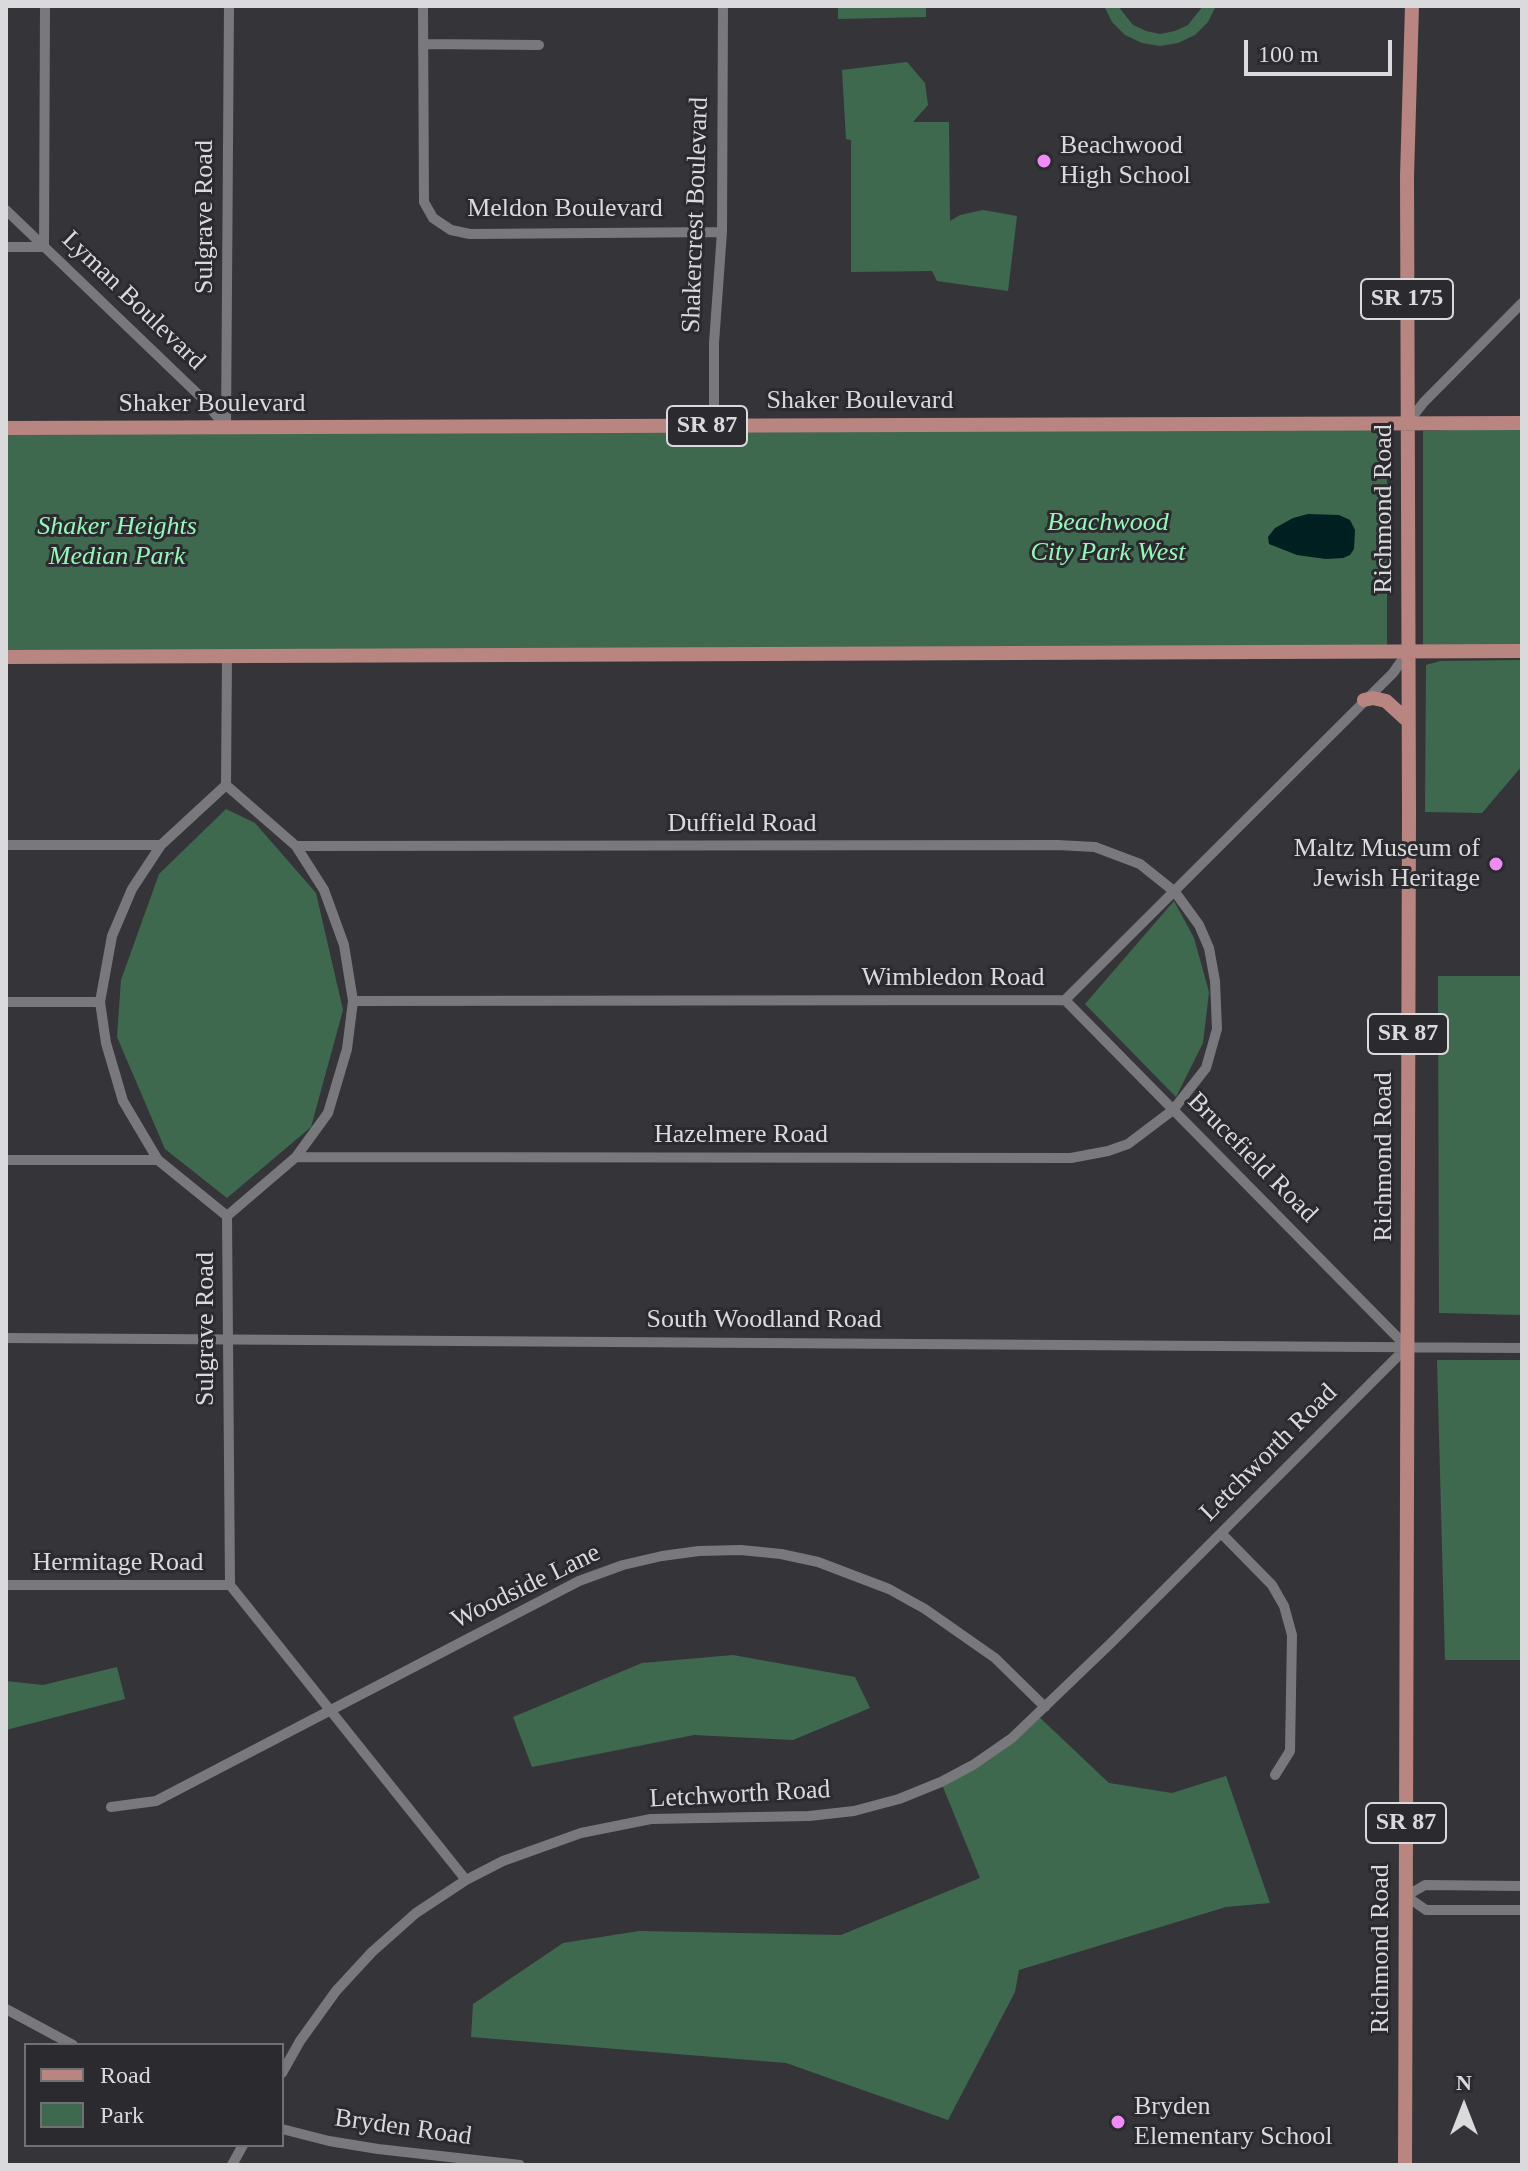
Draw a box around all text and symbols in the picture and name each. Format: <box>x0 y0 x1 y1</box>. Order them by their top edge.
scale bar <box>1248 24 1396 74</box>
text: 100 m <box>1258 41 1319 67</box>
street label: Shakercrest Boulevard <box>676 96 716 334</box>
place label: Beachwood High School <box>1060 130 1191 192</box>
street label: Sulgrave Road <box>189 140 221 294</box>
marker: Beachwood High School <box>1035 152 1053 170</box>
street label: Meldon Boulevard <box>467 193 663 225</box>
street label: Lyman Boulevard <box>55 225 211 377</box>
road number: SR 175 <box>1361 279 1453 319</box>
street label: Shaker Boulevard <box>766 385 954 417</box>
street label: Shaker Boulevard <box>118 388 306 420</box>
road number: SR 87 <box>667 406 747 446</box>
street label: Richmond Road <box>1368 424 1400 594</box>
park label: Beachwood City Park West <box>1030 507 1186 568</box>
park label: Shaker Heights Median Park <box>37 511 197 572</box>
street label: Duffield Road <box>668 808 816 840</box>
place label: Maltz Museum of Jewish Heritage <box>1294 833 1480 894</box>
marker: Maltz Museum of Jewish Heritage <box>1487 855 1505 873</box>
street label: Wimbledon Road <box>861 962 1045 994</box>
road number: SR 87 <box>1368 1014 1448 1054</box>
street label: Richmond Road <box>1368 1072 1400 1242</box>
street label: Brucefield Road <box>1180 1086 1324 1230</box>
street label: Hazelmere Road <box>654 1119 828 1151</box>
street label: Sulgrave Road <box>190 1252 222 1406</box>
street label: South Woodland Road <box>647 1304 881 1336</box>
street label: Letchworth Road <box>1194 1378 1344 1528</box>
street label: Woodside Lane <box>446 1538 606 1636</box>
street label: Hermitage Road <box>32 1547 204 1579</box>
street label: Letchworth Road <box>649 1775 831 1815</box>
road number: SR 87 <box>1366 1803 1446 1843</box>
street label: Richmond Road <box>1365 1864 1397 2034</box>
legend <box>24 2043 284 2147</box>
text: Road <box>100 2062 151 2088</box>
north arrow <box>1424 2067 1504 2147</box>
text: N <box>1456 2070 1472 2095</box>
place label: Bryden Elementary School <box>1134 2091 1333 2152</box>
text: Park <box>100 2102 144 2128</box>
street label: Bryden Road <box>333 2103 473 2153</box>
marker: Bryden Elementary School <box>1109 2113 1127 2131</box>

